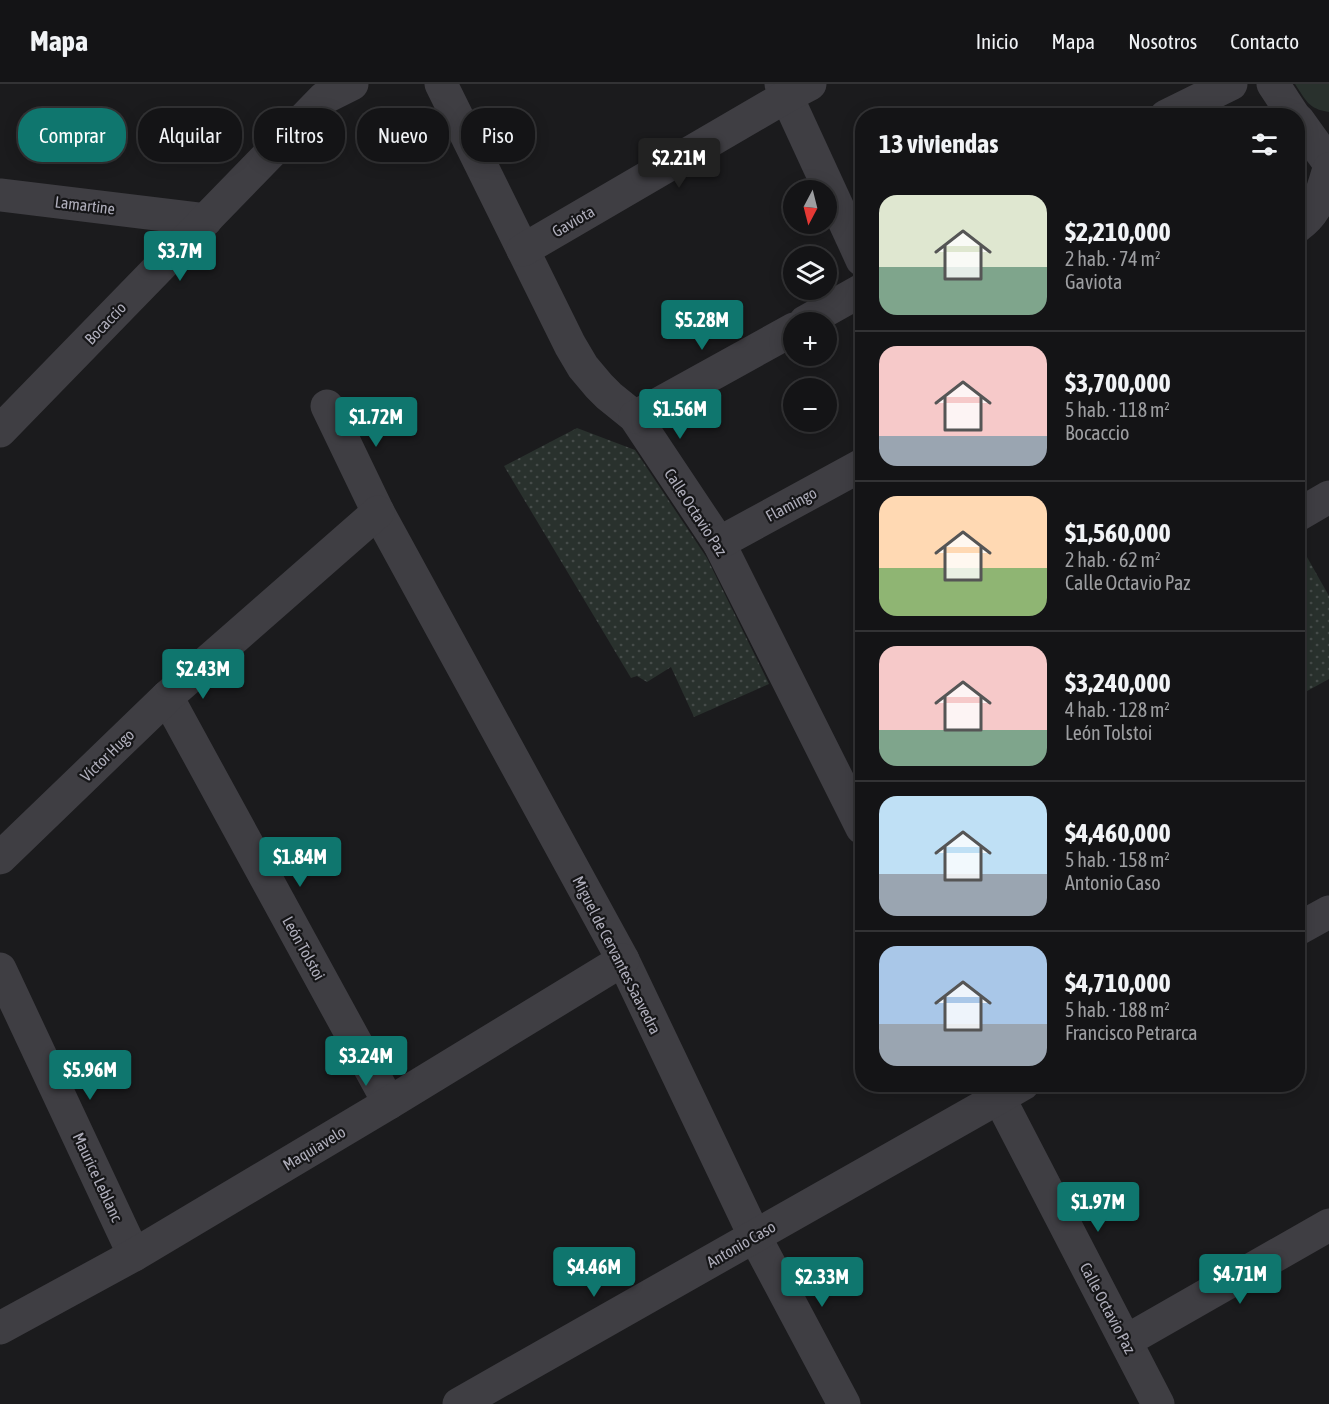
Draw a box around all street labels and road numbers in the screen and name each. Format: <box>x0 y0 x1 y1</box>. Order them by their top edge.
street label: Lamartine <box>54 192 116 218</box>
street label: Gaviota <box>549 202 597 240</box>
street label: Bocaccio <box>81 298 129 348</box>
street label: Calle Octavio Paz <box>661 465 731 559</box>
street label: Flamingo <box>762 483 820 526</box>
street label: Víctor Hugo <box>76 725 138 786</box>
street label: Miguel de Cervantes Saavedra <box>568 873 665 1037</box>
street label: León Tolstoi <box>279 913 329 983</box>
street label: Maquiavelo <box>279 1122 349 1175</box>
street label: Maurice Leblanc <box>70 1130 126 1224</box>
street label: Antonio Caso <box>703 1217 779 1271</box>
street label: Calle Octavio Paz <box>1076 1259 1140 1357</box>

